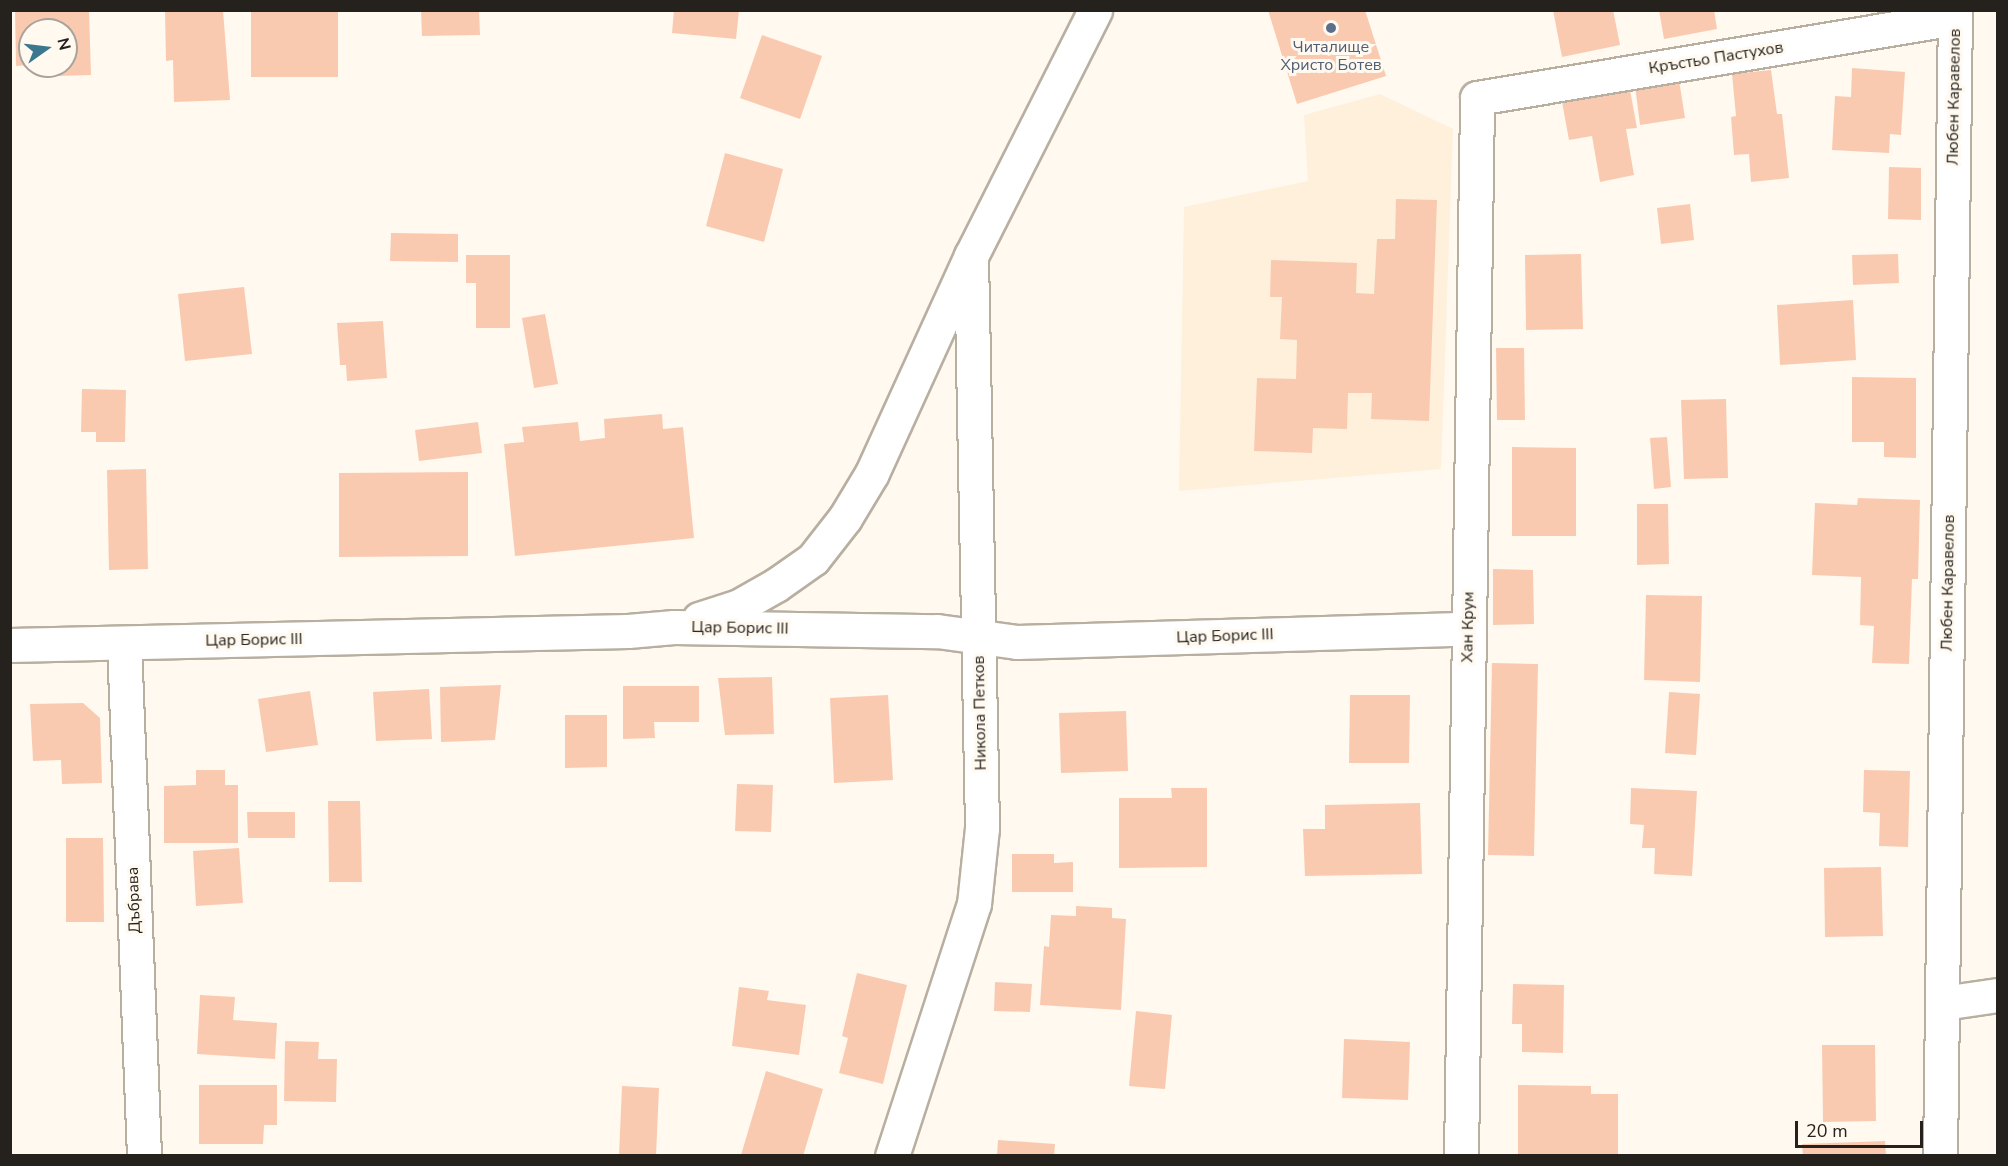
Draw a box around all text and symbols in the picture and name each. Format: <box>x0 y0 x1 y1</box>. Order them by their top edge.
north arrow <box>18 18 78 78</box>
marker: Читалище Христо Ботев <box>1324 21 1338 35</box>
street label: Любен Каравелов <box>1943 28 1965 166</box>
text: N <box>51 36 76 53</box>
place label: Читалище Христо Ботев <box>1280 37 1382 75</box>
street label: Кръстьо Пастухов <box>1647 38 1785 78</box>
street label: Любен Каравелов <box>1937 514 1959 652</box>
street label: Хан Крум <box>1458 591 1478 663</box>
street label: Цар Борис III <box>691 618 789 638</box>
street label: Цар Борис III <box>1176 625 1274 647</box>
street label: Цар Борис III <box>205 630 303 650</box>
street label: Никола Петков <box>969 655 991 771</box>
street label: Дъбрава <box>123 866 145 934</box>
scale bar <box>1798 1109 1926 1147</box>
text: 20 m <box>1806 1119 1848 1143</box>

